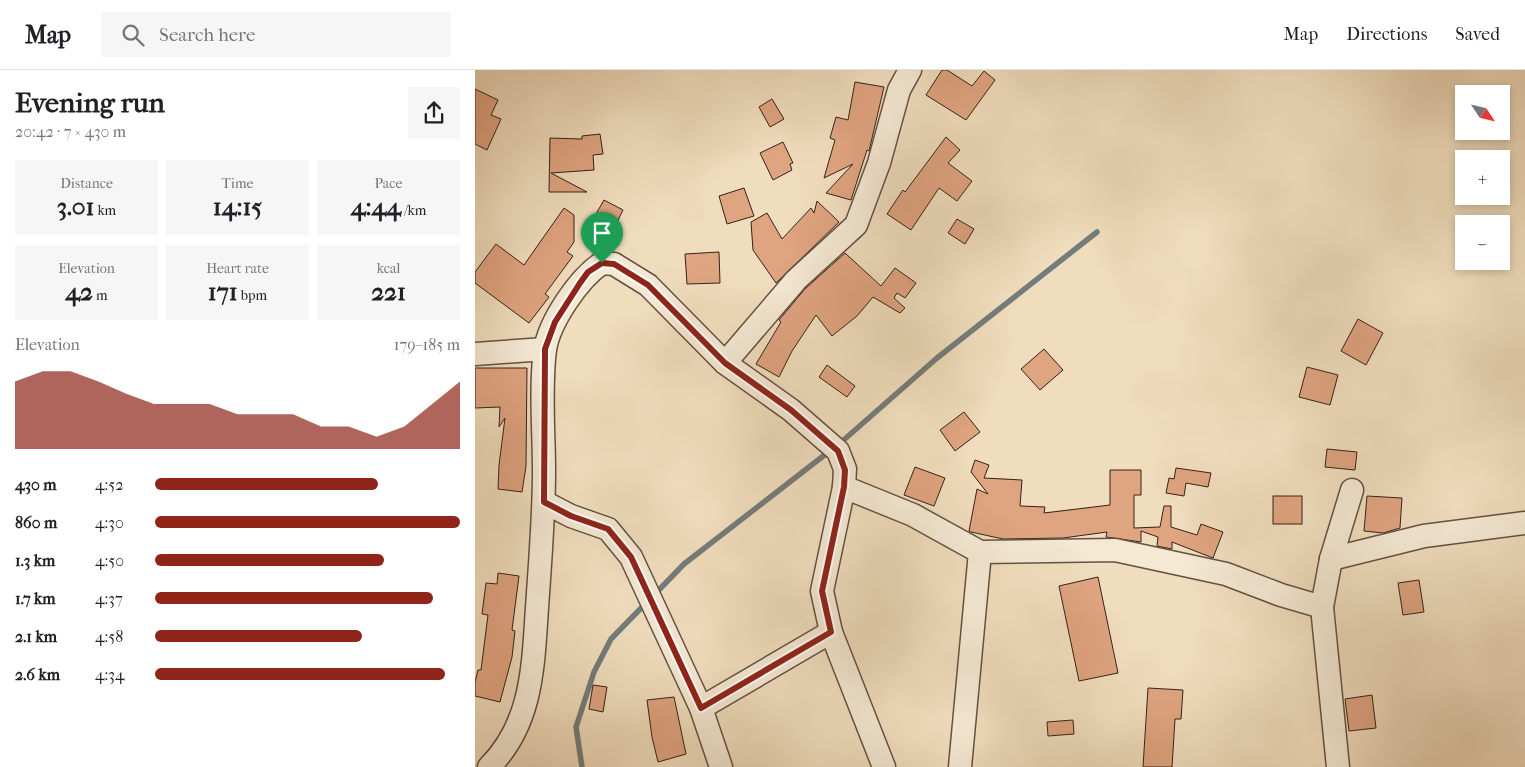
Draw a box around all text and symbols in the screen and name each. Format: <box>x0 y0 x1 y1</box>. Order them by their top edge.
search box <box>101 12 451 57</box>
text: Map <box>25 21 71 49</box>
icon: search <box>119 21 147 49</box>
text: Search here <box>159 24 255 46</box>
text: Map <box>1284 24 1318 45</box>
text: Directions <box>1346 24 1427 45</box>
text: Saved <box>1455 24 1500 45</box>
north arrow <box>1455 85 1510 140</box>
map controls <box>1455 85 1510 270</box>
text: Evening run <box>15 86 165 119</box>
button: share <box>408 87 460 139</box>
text: 20:42 · 7 × 430 m <box>15 122 126 141</box>
button: + <box>1455 150 1510 205</box>
text: Distance <box>60 175 113 192</box>
text: Time <box>222 175 253 192</box>
text: Pace <box>375 175 402 192</box>
text: 3.01 <box>57 192 94 221</box>
text: 14:15 <box>213 192 262 221</box>
text: 4:44 <box>351 192 401 221</box>
text: km <box>94 202 116 219</box>
text: /km <box>401 202 426 219</box>
pin <box>581 212 623 263</box>
button: − <box>1455 215 1510 270</box>
icon: arrive <box>588 219 616 247</box>
text: Elevation <box>58 260 115 277</box>
text: Heart rate <box>206 260 269 277</box>
text: kcal <box>377 260 400 277</box>
text: 42 <box>65 277 93 306</box>
text: 171 <box>208 277 238 306</box>
text: 221 <box>371 277 406 306</box>
text: m <box>93 287 108 304</box>
text: bpm <box>238 287 267 304</box>
text: Elevation <box>15 335 80 354</box>
text: 179–185 m <box>394 335 460 354</box>
text: 430 m <box>15 475 57 494</box>
text: 4:52 <box>95 475 123 494</box>
text: 860 m <box>15 513 57 532</box>
text: 4:30 <box>95 513 124 532</box>
text: 1.3 km <box>15 551 55 570</box>
text: 4:50 <box>95 551 124 570</box>
text: 1.7 km <box>15 589 56 608</box>
text: 4:37 <box>95 589 123 608</box>
text: 2.1 km <box>15 627 57 646</box>
text: 4:58 <box>95 627 123 646</box>
text: 2.6 km <box>15 665 60 684</box>
text: 4:34 <box>95 665 124 684</box>

